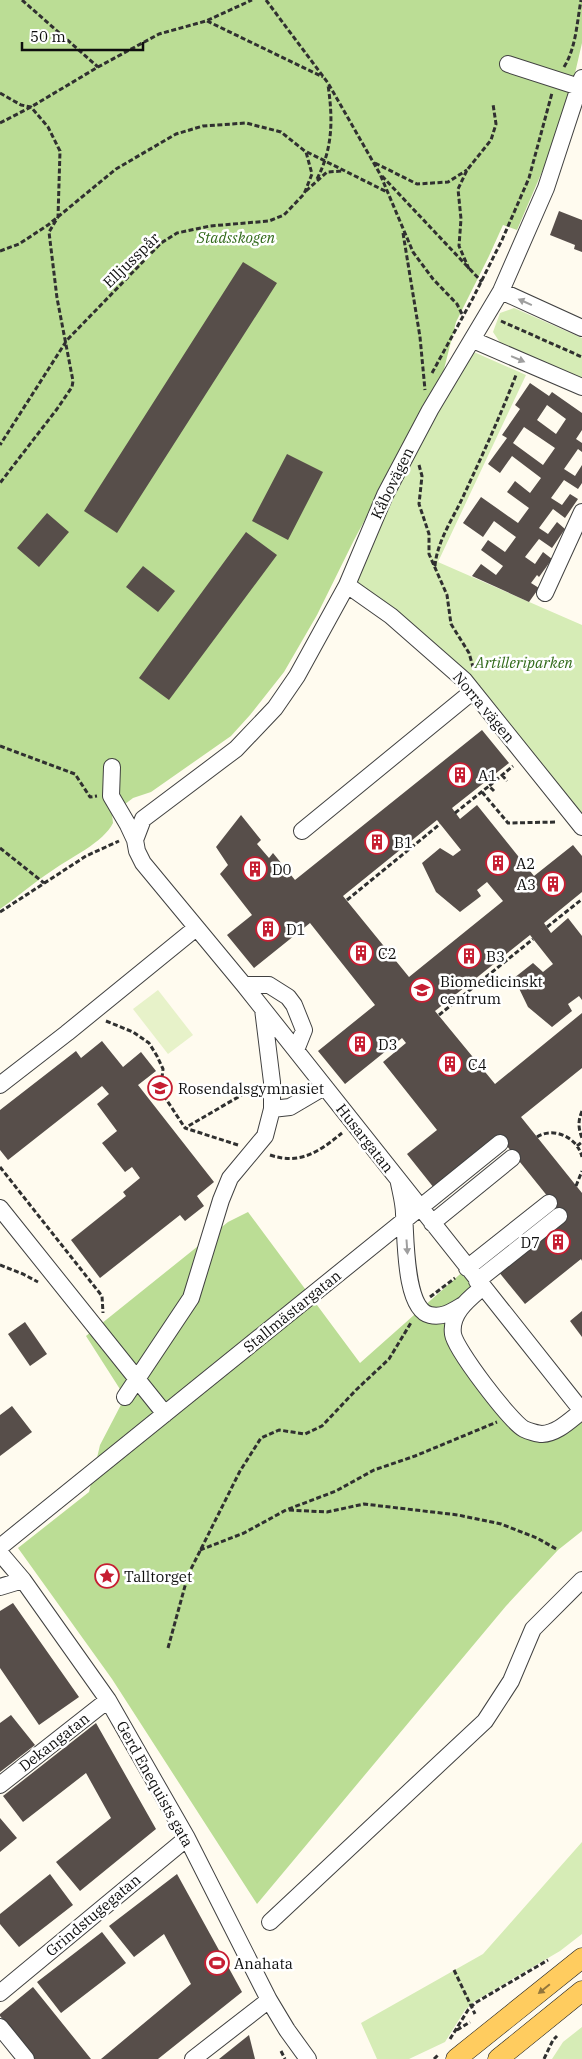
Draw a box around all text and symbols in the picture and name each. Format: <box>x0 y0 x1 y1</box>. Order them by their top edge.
scale bar <box>22 20 144 52</box>
text: 50 m <box>30 27 66 46</box>
street label: Elljusspår <box>99 228 163 292</box>
park label: Stadsskogen <box>196 228 276 247</box>
one-way arrow <box>518 298 532 306</box>
one-way arrow <box>511 355 525 363</box>
street label: Kåbovägen <box>366 444 418 522</box>
park label: Artilleriparken <box>474 653 573 672</box>
street label: Norra vägen <box>449 668 519 747</box>
building icon: A1 <box>447 762 473 788</box>
place label: A1 <box>478 766 497 785</box>
building icon: B1 <box>364 829 390 855</box>
place label: B1 <box>394 833 413 852</box>
building icon: A2 <box>485 850 511 876</box>
place label: A2 <box>516 854 535 873</box>
building icon: D0 <box>242 856 268 882</box>
place label: D0 <box>272 860 292 879</box>
building icon: A3 <box>540 871 566 897</box>
place label: A3 <box>517 875 536 894</box>
building icon: D1 <box>255 916 281 942</box>
place label: D1 <box>286 920 306 939</box>
building icon: C2 <box>348 940 374 966</box>
building icon: B3 <box>456 943 482 969</box>
place label: C2 <box>378 944 397 963</box>
place label: B3 <box>486 947 505 966</box>
place label: Biomedicinskt centrum <box>440 972 543 1008</box>
school or university icon: Biomedicinskt centrum <box>409 977 435 1003</box>
building icon: D3 <box>347 1031 373 1057</box>
place label: D3 <box>378 1035 398 1054</box>
building icon: C4 <box>437 1051 463 1077</box>
place label: C4 <box>468 1055 487 1074</box>
school or university icon: Rosendalsgymnasiet <box>147 1075 173 1101</box>
place label: Rosendalsgymnasiet <box>178 1079 324 1098</box>
street label: Husargatan <box>332 1100 398 1177</box>
building icon: D7 <box>545 1229 571 1255</box>
place label: D7 <box>520 1233 540 1252</box>
one-way arrow <box>403 1239 411 1255</box>
street label: Stallmästargatan <box>239 1265 345 1356</box>
place icon: Talltorget <box>94 1563 120 1589</box>
place label: Talltorget <box>124 1567 192 1586</box>
street label: Dekangatan <box>15 1708 93 1775</box>
street label: Gerd Enequists gata <box>112 1718 198 1850</box>
street label: Grindstugegatan <box>42 1870 145 1960</box>
sports icon: Anahata <box>204 1950 230 1976</box>
place label: Anahata <box>234 1954 293 1973</box>
one-way arrow <box>538 1983 551 1994</box>

